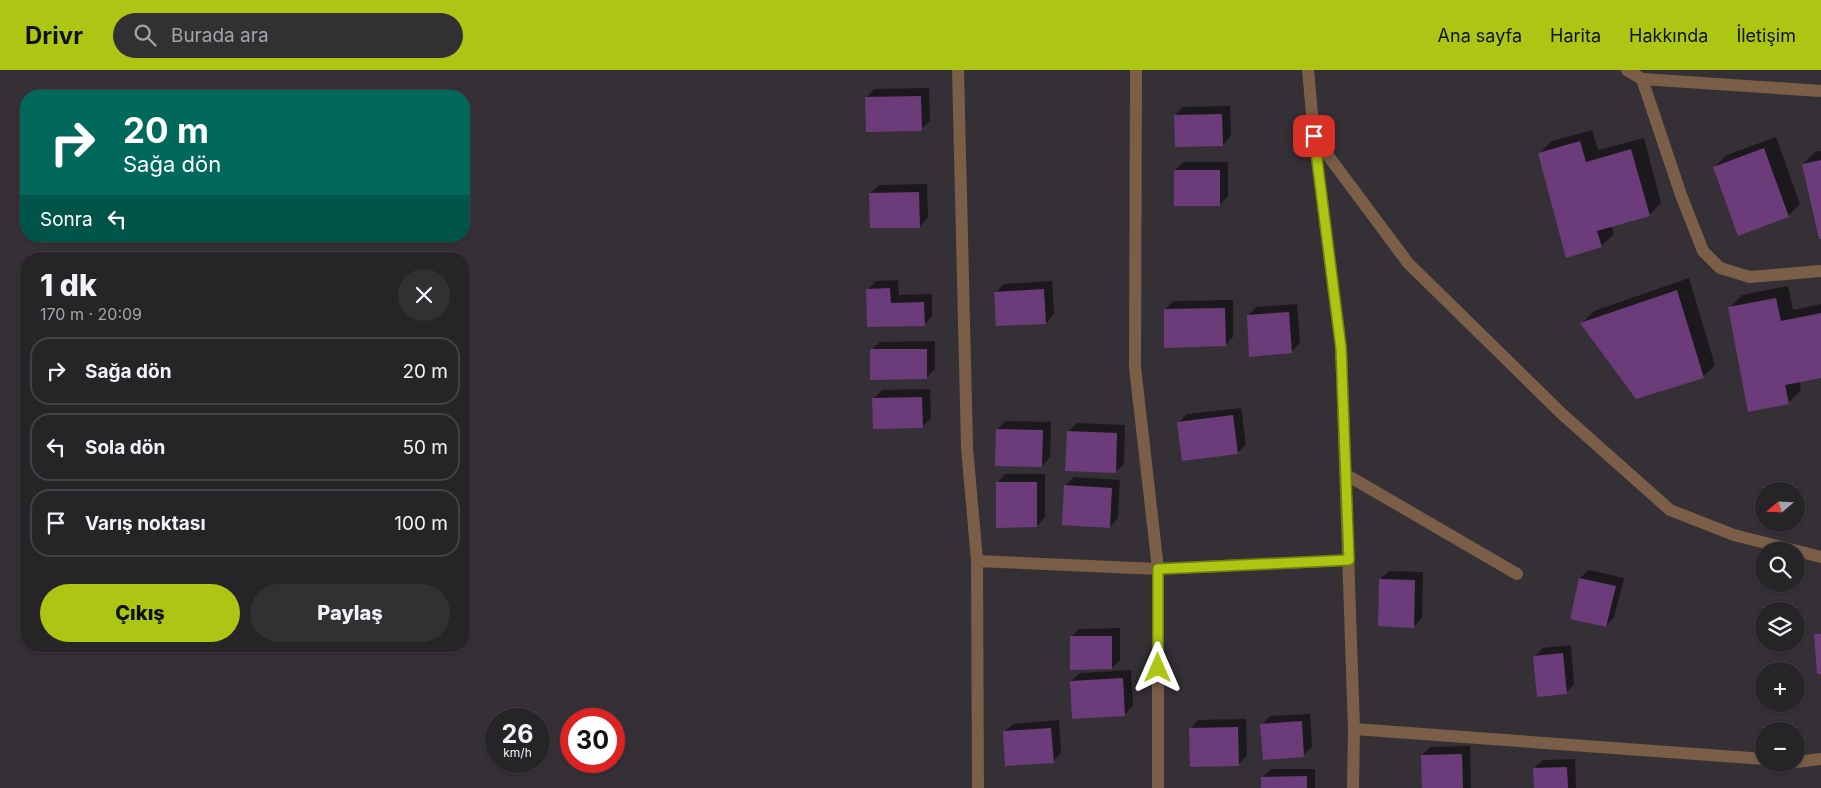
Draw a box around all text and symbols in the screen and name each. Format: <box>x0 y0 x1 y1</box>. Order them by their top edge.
search box <box>113 13 463 58</box>
text: Drivr <box>25 21 83 50</box>
icon: search <box>131 21 159 49</box>
text: Burada ara <box>171 24 269 47</box>
text: Ana sayfa <box>1438 25 1522 46</box>
text: Harita <box>1550 25 1601 46</box>
text: Hakkında <box>1629 25 1708 46</box>
text: İletişim <box>1736 25 1796 46</box>
text: 20 m <box>123 109 209 151</box>
icon: right <box>40 110 105 175</box>
pin <box>1293 115 1335 157</box>
icon: arrive <box>1300 122 1328 150</box>
text: Sağa dön <box>123 151 221 177</box>
icon: left <box>103 205 131 233</box>
text: Sonra <box>40 208 93 231</box>
text: 1 dk <box>40 267 97 303</box>
button: close <box>398 269 450 321</box>
text: 170 m · 20:09 <box>40 304 142 324</box>
icon: right <box>42 357 70 385</box>
text: Sağa dön <box>85 360 171 383</box>
text: 20 m <box>402 360 448 383</box>
icon: left <box>42 433 70 461</box>
text: Sola dön <box>85 436 165 459</box>
text: 50 m <box>402 436 448 459</box>
north arrow <box>1755 482 1805 532</box>
map controls <box>1755 482 1805 772</box>
icon: arrive <box>42 509 70 537</box>
text: Varış noktası <box>85 512 206 535</box>
text: 100 m <box>394 512 448 535</box>
button: search <box>1755 542 1805 592</box>
button: Çıkış <box>40 584 240 642</box>
button: Paylaş <box>250 584 450 642</box>
button: layers <box>1755 602 1805 652</box>
position arrow <box>1131 641 1183 693</box>
button: + <box>1755 662 1805 712</box>
speed limit sign: 30 <box>560 708 625 773</box>
text: 26 <box>502 719 533 749</box>
button: − <box>1755 722 1805 772</box>
text: km/h <box>503 745 532 760</box>

